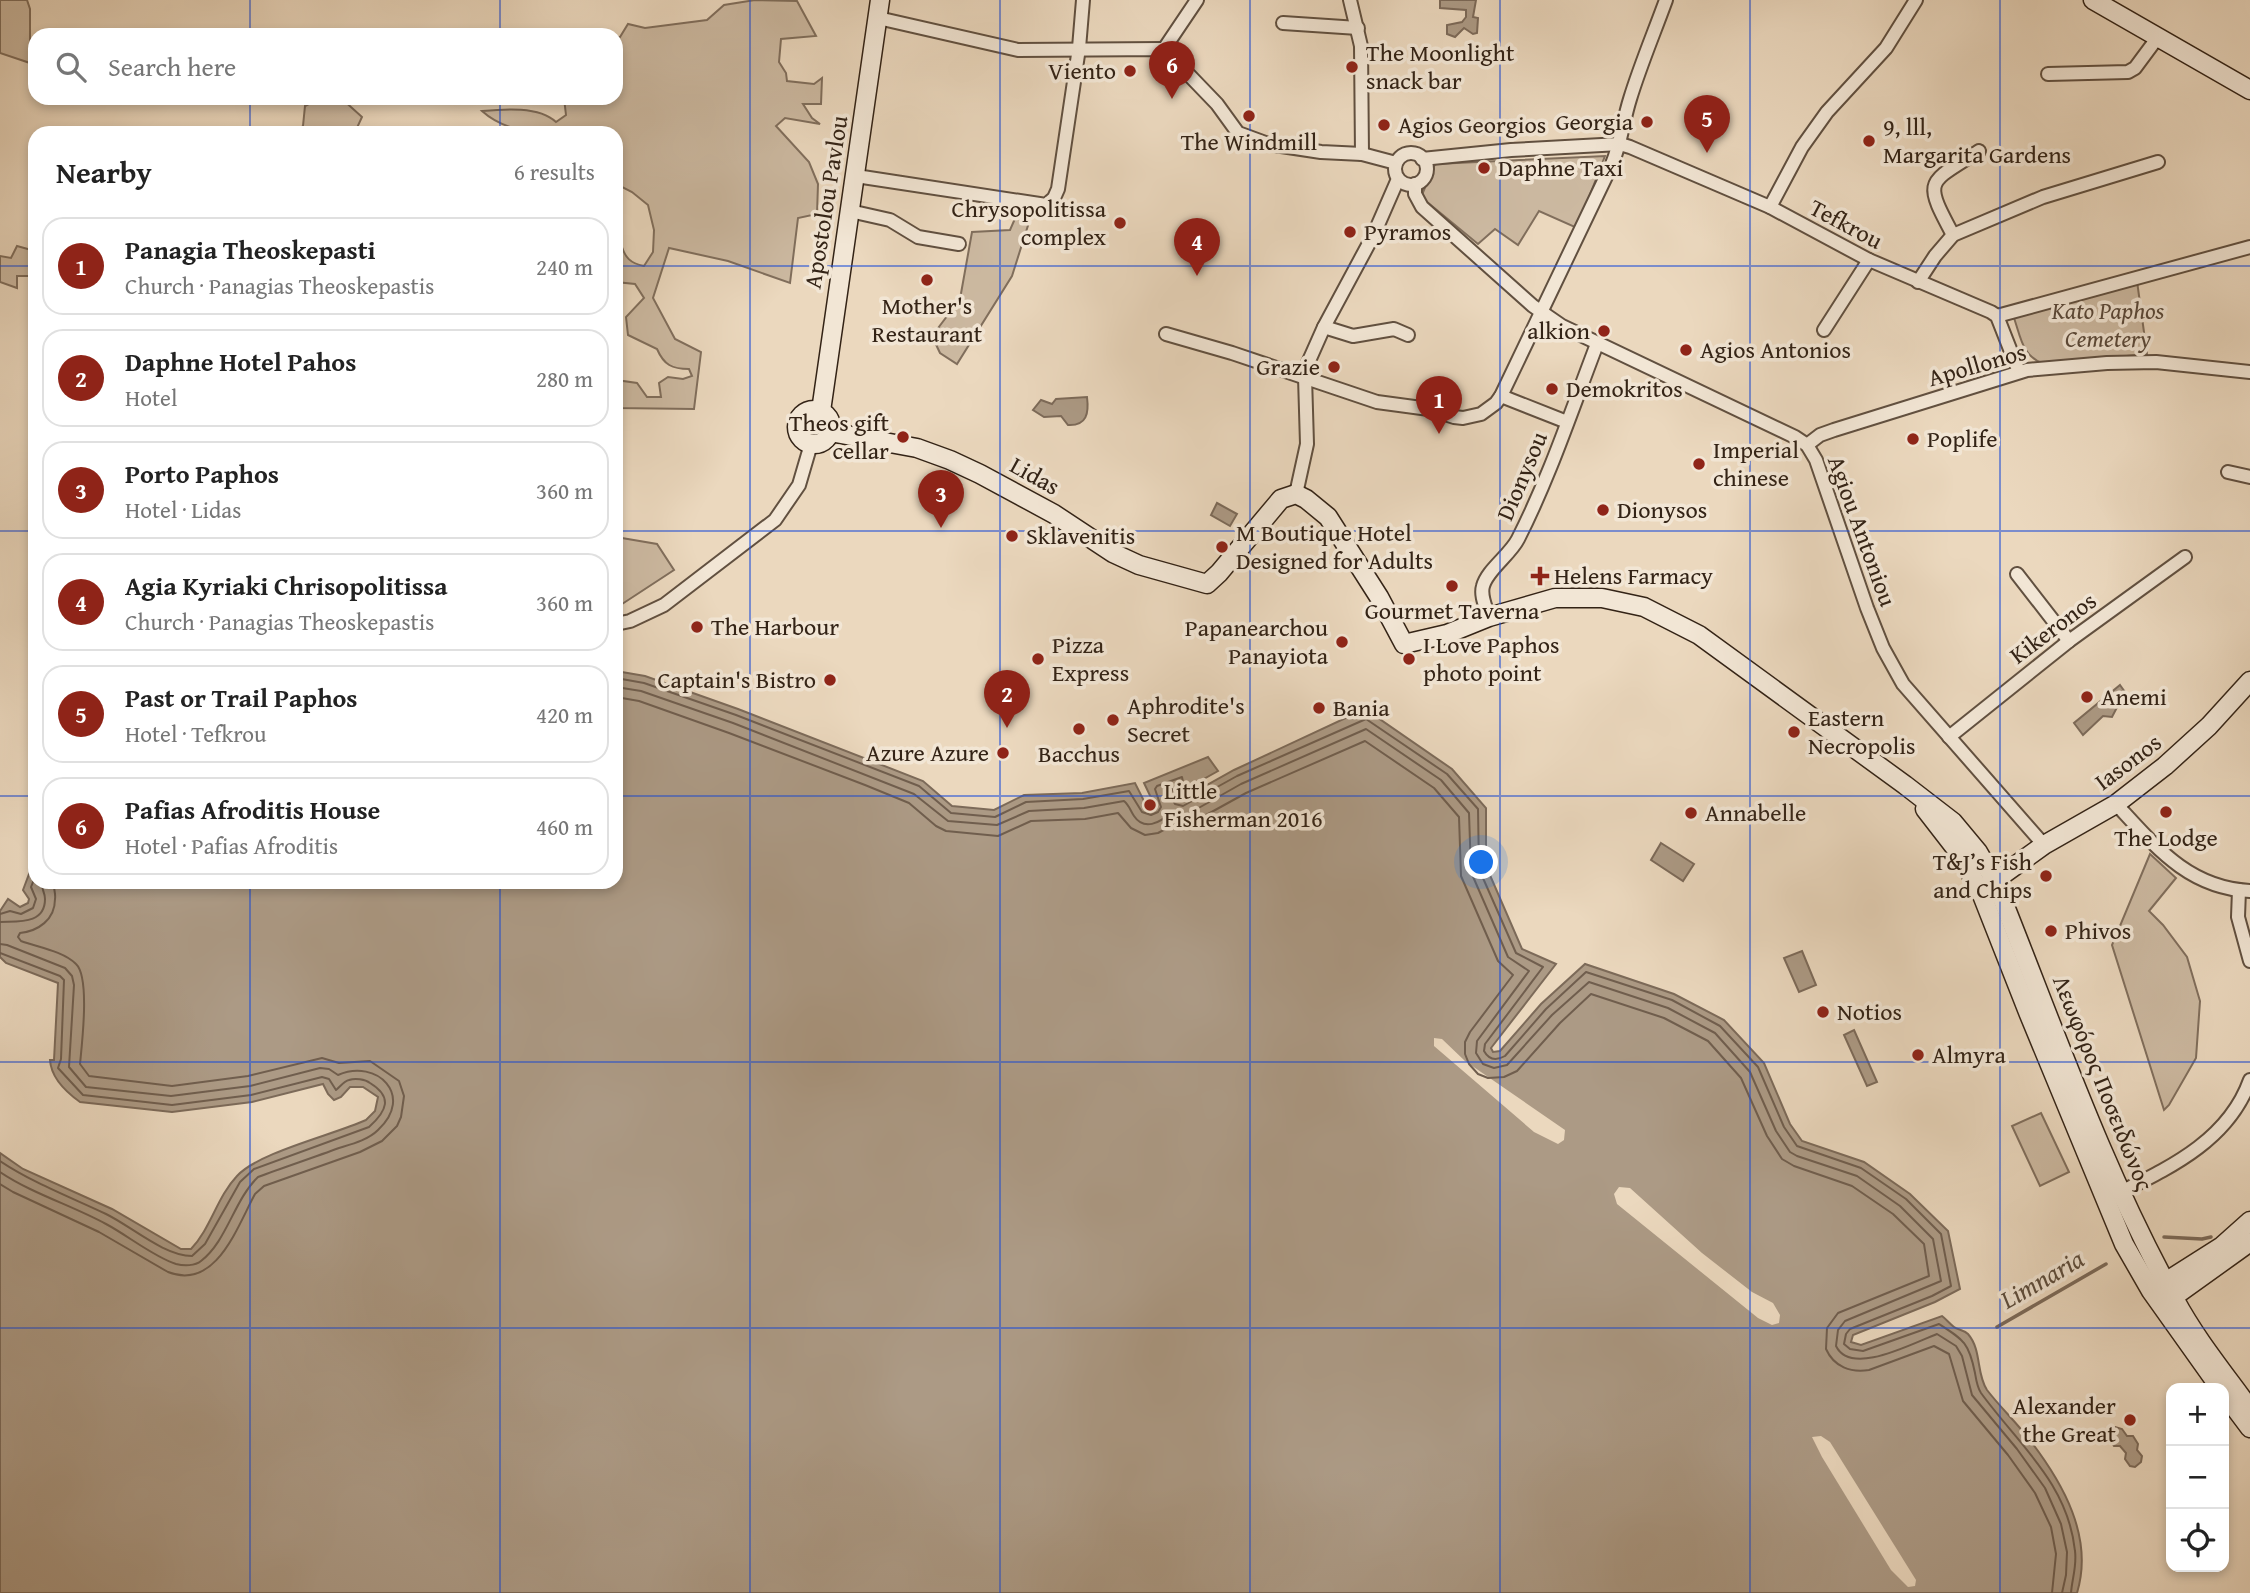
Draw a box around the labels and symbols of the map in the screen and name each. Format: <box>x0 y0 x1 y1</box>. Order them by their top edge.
place label: The Moonlight snack bar <box>1366 35 1515 98</box>
pin: 6 <box>1149 41 1195 99</box>
place label: Viento <box>1048 53 1116 88</box>
marker: The Moonlight snack bar <box>1344 59 1360 75</box>
marker: Viento <box>1122 63 1138 79</box>
pin: 5 <box>1684 95 1730 153</box>
place label: Georgia <box>1555 104 1634 139</box>
place label: Agios Georgios <box>1398 107 1546 142</box>
marker: The Windmill <box>1241 108 1257 124</box>
place label: 9, lll, Margarita Gardens <box>1883 109 2071 172</box>
street label: Apostolou Pavlou <box>795 113 856 291</box>
marker: Georgia <box>1639 114 1655 130</box>
marker: Agios Georgios <box>1376 117 1392 133</box>
place label: The Windmill <box>1181 124 1318 159</box>
marker: 9, lll, Margarita Gardens <box>1861 133 1877 149</box>
place label: Daphne Taxi <box>1498 150 1623 185</box>
marker: Daphne Taxi <box>1476 160 1492 176</box>
street label: Tefkrou <box>1803 190 1889 257</box>
place label: Chrysopolitissa complex <box>952 191 1107 254</box>
place label: Pyramos <box>1364 214 1451 249</box>
marker: Chrysopolitissa complex <box>1112 215 1128 231</box>
pin: 4 <box>1174 218 1220 276</box>
marker: Pyramos <box>1342 224 1358 240</box>
marker: Mother's Restaurant <box>919 272 935 288</box>
place label: Mother's Restaurant <box>872 288 983 351</box>
park label: Kato Paphos Cemetery <box>2051 293 2165 356</box>
place label: alkion <box>1527 313 1591 348</box>
marker: alkion <box>1596 323 1612 339</box>
place label: Agios Antonios <box>1700 332 1851 367</box>
street label: Apollonos <box>1924 334 2030 395</box>
marker: Agios Antonios <box>1678 342 1694 358</box>
place label: Grazie <box>1256 349 1320 384</box>
marker: Grazie <box>1326 359 1342 375</box>
place label: Demokritos <box>1566 371 1683 406</box>
pin: 1 <box>1416 376 1462 434</box>
marker: Demokritos <box>1544 381 1560 397</box>
place label: Theos gift cellar <box>789 405 890 468</box>
place label: Poplife <box>1927 421 1998 456</box>
street label: Dionysou <box>1487 426 1556 526</box>
marker: Theos gift cellar <box>895 429 911 445</box>
marker: Poplife <box>1905 431 1921 447</box>
place label: Imperial chinese <box>1713 432 1799 495</box>
street label: Lidas <box>1004 448 1067 504</box>
street label: Agiou Antoniou <box>1819 451 1906 611</box>
marker: Imperial chinese <box>1691 456 1707 472</box>
pin: 3 <box>918 470 964 528</box>
place label: Dionysos <box>1617 492 1707 527</box>
marker: Dionysos <box>1595 502 1611 518</box>
place label: M Boutique Hotel Designed for Adults <box>1236 515 1433 578</box>
place label: Sklavenitis <box>1026 518 1135 553</box>
marker: Sklavenitis <box>1004 528 1020 544</box>
marker: M Boutique Hotel Designed for Adults <box>1214 539 1230 555</box>
place label: Helens Farmacy <box>1554 558 1713 593</box>
marker: Helens Farmacy <box>1532 568 1548 584</box>
marker: Gourmet Taverna <box>1444 578 1460 594</box>
street label: Kikeronos <box>2002 583 2104 672</box>
place label: Gourmet Taverna <box>1365 593 1540 628</box>
place label: The Harbour <box>711 609 839 644</box>
place label: Papanearchou Panayiota <box>1185 610 1329 673</box>
marker: The Harbour <box>689 619 705 635</box>
place label: Pizza Express <box>1052 627 1129 690</box>
place label: I Love Paphos photo point <box>1423 627 1560 690</box>
marker: Papanearchou Panayiota <box>1334 634 1350 650</box>
marker: Pizza Express <box>1030 651 1046 667</box>
marker: I Love Paphos photo point <box>1401 651 1417 667</box>
place label: Captain's Bistro <box>658 662 816 697</box>
pin: 2 <box>984 670 1030 728</box>
marker: Captain's Bistro <box>822 672 838 688</box>
place label: Anemi <box>2101 679 2167 714</box>
place label: Aphrodite's Secret <box>1127 688 1245 751</box>
marker: Anemi <box>2079 689 2095 705</box>
place label: Bania <box>1333 690 1390 725</box>
marker: Bania <box>1311 700 1327 716</box>
place label: Eastern Necropolis <box>1808 700 1916 763</box>
marker: Aphrodite's Secret <box>1105 712 1121 728</box>
marker: Bacchus <box>1071 721 1087 737</box>
marker: Eastern Necropolis <box>1786 724 1802 740</box>
street label: Iasonos <box>2087 725 2168 798</box>
place label: Azure Azure <box>866 735 989 770</box>
place label: Bacchus <box>1038 736 1120 771</box>
marker: Azure Azure <box>995 745 1011 761</box>
place label: Little Fisherman 2016 <box>1164 773 1323 836</box>
place label: Annabelle <box>1705 795 1806 830</box>
marker: Little Fisherman 2016 <box>1142 797 1158 813</box>
marker: The Lodge <box>2158 804 2174 820</box>
marker: Annabelle <box>1683 805 1699 821</box>
place label: The Lodge <box>2114 820 2218 855</box>
place label: T&J’s Fish and Chips <box>1933 844 2033 907</box>
your location <box>1464 845 1498 879</box>
marker: T&J’s Fish and Chips <box>2038 868 2054 884</box>
place label: Phivos <box>2065 913 2131 948</box>
marker: Phivos <box>2043 923 2059 939</box>
street label: Λεωφόρος Ποσειδώνος <box>2044 970 2163 1196</box>
place label: Notios <box>1837 994 1902 1029</box>
marker: Notios <box>1815 1004 1831 1020</box>
place label: Almyra <box>1932 1037 2007 1072</box>
marker: Almyra <box>1910 1047 1926 1063</box>
water label: Limnaria <box>1992 1239 2091 1319</box>
place label: Alexander the Great <box>2013 1388 2117 1451</box>
marker: Alexander the Great <box>2122 1412 2138 1428</box>

